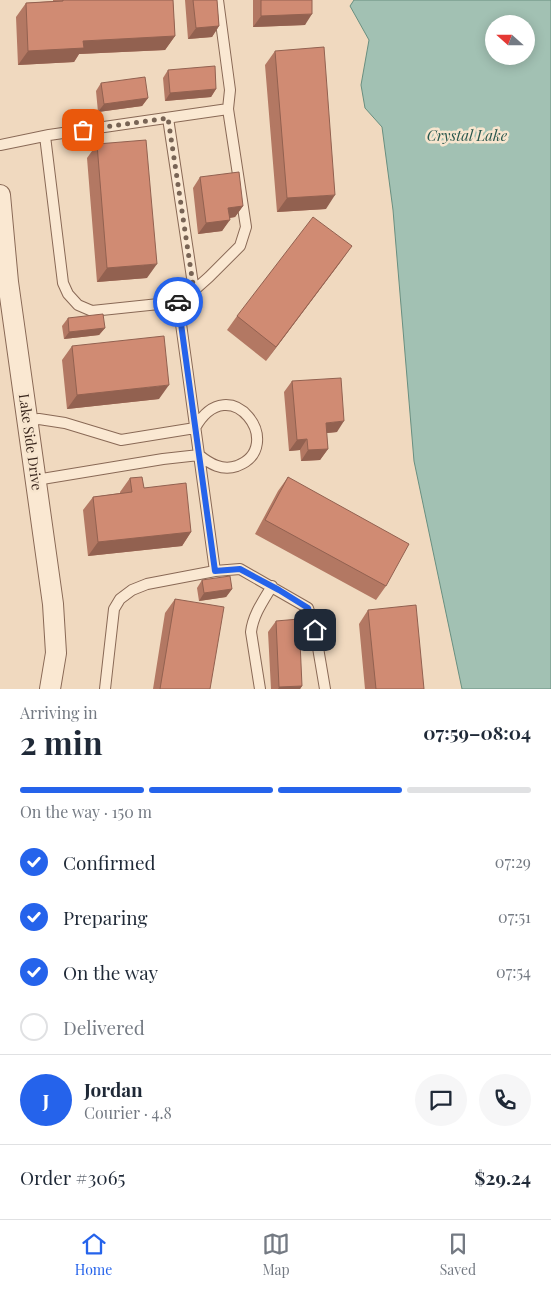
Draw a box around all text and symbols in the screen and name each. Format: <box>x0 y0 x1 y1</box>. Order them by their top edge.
north arrow <box>485 15 535 65</box>
map controls <box>485 15 535 65</box>
pin <box>62 109 104 151</box>
icon: bag <box>69 116 97 144</box>
water label: Crystal Lake <box>427 125 508 145</box>
courier <box>153 277 203 327</box>
icon: car <box>164 288 192 316</box>
street label: Lake Side Drive <box>15 392 47 492</box>
pin <box>294 609 336 651</box>
icon: home <box>301 616 329 644</box>
text: Arriving in <box>20 702 98 723</box>
text: 07:59–08:04 <box>423 719 531 745</box>
text: 2 min <box>20 720 103 763</box>
text: On the way · 150 m <box>20 801 152 822</box>
icon: check <box>20 848 48 876</box>
text: Confirmed <box>63 849 156 875</box>
text: 07:29 <box>495 851 531 872</box>
icon: check <box>20 903 48 931</box>
text: Preparing <box>63 904 148 930</box>
text: 07:51 <box>498 906 531 927</box>
icon: check <box>20 958 48 986</box>
text: On the way <box>63 959 158 985</box>
text: 07:54 <box>496 961 531 982</box>
text: Delivered <box>63 1014 145 1040</box>
button: chat <box>415 1074 467 1126</box>
button: phone <box>479 1074 531 1126</box>
text: Jordan <box>84 1076 143 1102</box>
text: J <box>43 1087 49 1113</box>
text: Courier · 4.8 <box>84 1102 172 1123</box>
text: Order #3065 <box>20 1164 125 1190</box>
text: $29.24 <box>475 1164 531 1190</box>
tab: Home <box>75 1230 112 1279</box>
tab: Map <box>262 1230 290 1279</box>
tab: Saved <box>440 1230 476 1279</box>

